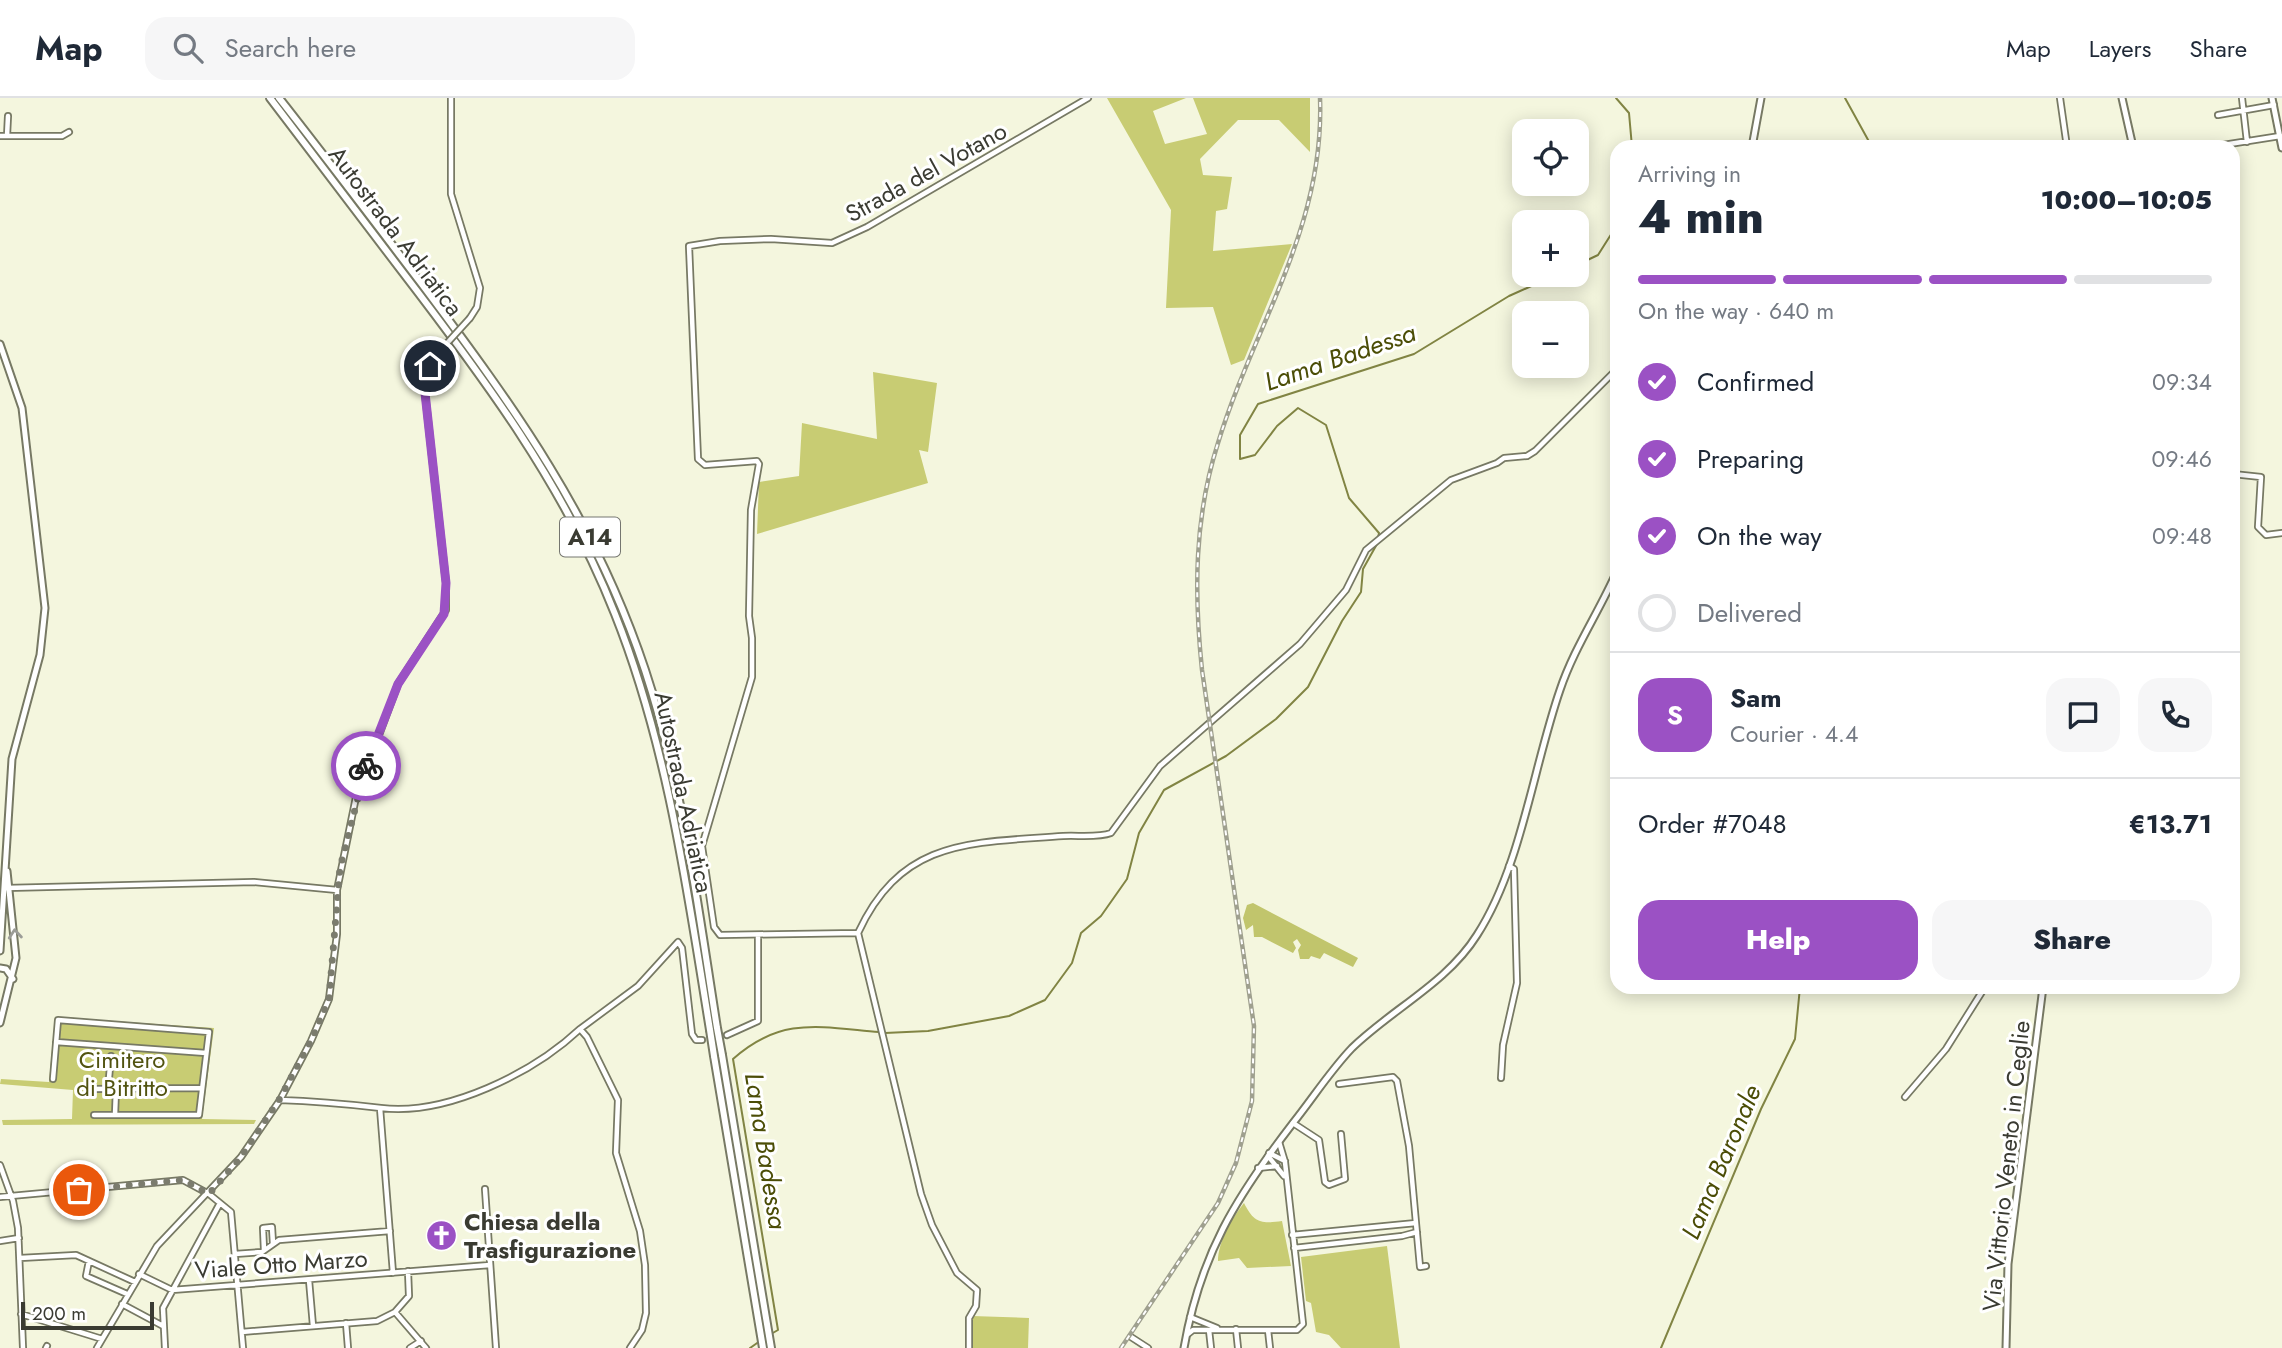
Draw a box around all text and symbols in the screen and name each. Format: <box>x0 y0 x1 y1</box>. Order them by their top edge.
search box <box>145 17 635 80</box>
text: Map <box>35 25 103 72</box>
icon: search <box>169 29 207 67</box>
text: Search here <box>225 29 356 67</box>
text: Map <box>2006 31 2051 66</box>
text: Layers <box>2089 31 2151 66</box>
text: Share <box>2189 31 2247 66</box>
street label: Strada del Votano <box>839 113 1013 231</box>
map controls <box>1512 119 1589 378</box>
button: locate <box>1512 119 1589 196</box>
street label: Autostrada Adriatica <box>320 139 472 323</box>
text: Arriving in <box>1638 157 1741 191</box>
text: 10:00–10:05 <box>2041 181 2212 219</box>
text: 4 min <box>1638 184 1764 250</box>
button: + <box>1512 210 1589 287</box>
text: On the way · 640 m <box>1638 294 1834 328</box>
button: − <box>1512 301 1589 378</box>
water label: Lama Badessa <box>1259 313 1422 401</box>
pin <box>400 336 460 396</box>
icon: home <box>411 347 449 385</box>
icon: check <box>1638 363 1676 401</box>
text: Confirmed <box>1697 363 1814 401</box>
text: 09:34 <box>2152 365 2212 399</box>
icon: check <box>1638 440 1676 478</box>
text: Preparing <box>1697 440 1804 478</box>
text: 09:46 <box>2151 442 2212 476</box>
icon: check <box>1638 517 1676 555</box>
text: On the way <box>1697 517 1822 555</box>
road number: A14 <box>560 518 620 556</box>
text: 09:48 <box>2152 519 2212 553</box>
text: Delivered <box>1697 594 1802 632</box>
button: chat <box>2046 678 2120 752</box>
button: phone <box>2138 678 2212 752</box>
text: Sam <box>1730 679 1782 717</box>
street label: Autostrada Adriatica <box>646 688 722 896</box>
text: S <box>1667 696 1683 734</box>
text: Courier · 4.4 <box>1730 717 1858 751</box>
courier <box>331 731 401 801</box>
icon: bike <box>347 747 385 785</box>
text: Order #7048 <box>1638 805 1787 843</box>
text: €13.71 <box>2129 805 2212 843</box>
button: Help <box>1638 900 1918 980</box>
button: Share <box>1932 900 2212 980</box>
one-way arrow <box>8 928 23 939</box>
street label: Via Vittorio Veneto in Ceglie <box>1973 1019 2039 1313</box>
park label: Cimitero di Bitritto <box>76 1042 168 1105</box>
water label: Lama Badessa <box>735 1070 797 1233</box>
water label: Lama Baronale <box>1671 1079 1771 1245</box>
pin <box>49 1160 109 1220</box>
icon: bag <box>60 1171 98 1209</box>
place label: Chiesa della Trasfigurazione <box>464 1204 636 1267</box>
church icon: Chiesa della Trasfigurazione <box>424 1218 458 1252</box>
street label: Viale Otto Marzo <box>193 1241 369 1287</box>
scale bar <box>21 1299 154 1331</box>
text: 200 m <box>32 1300 86 1327</box>

